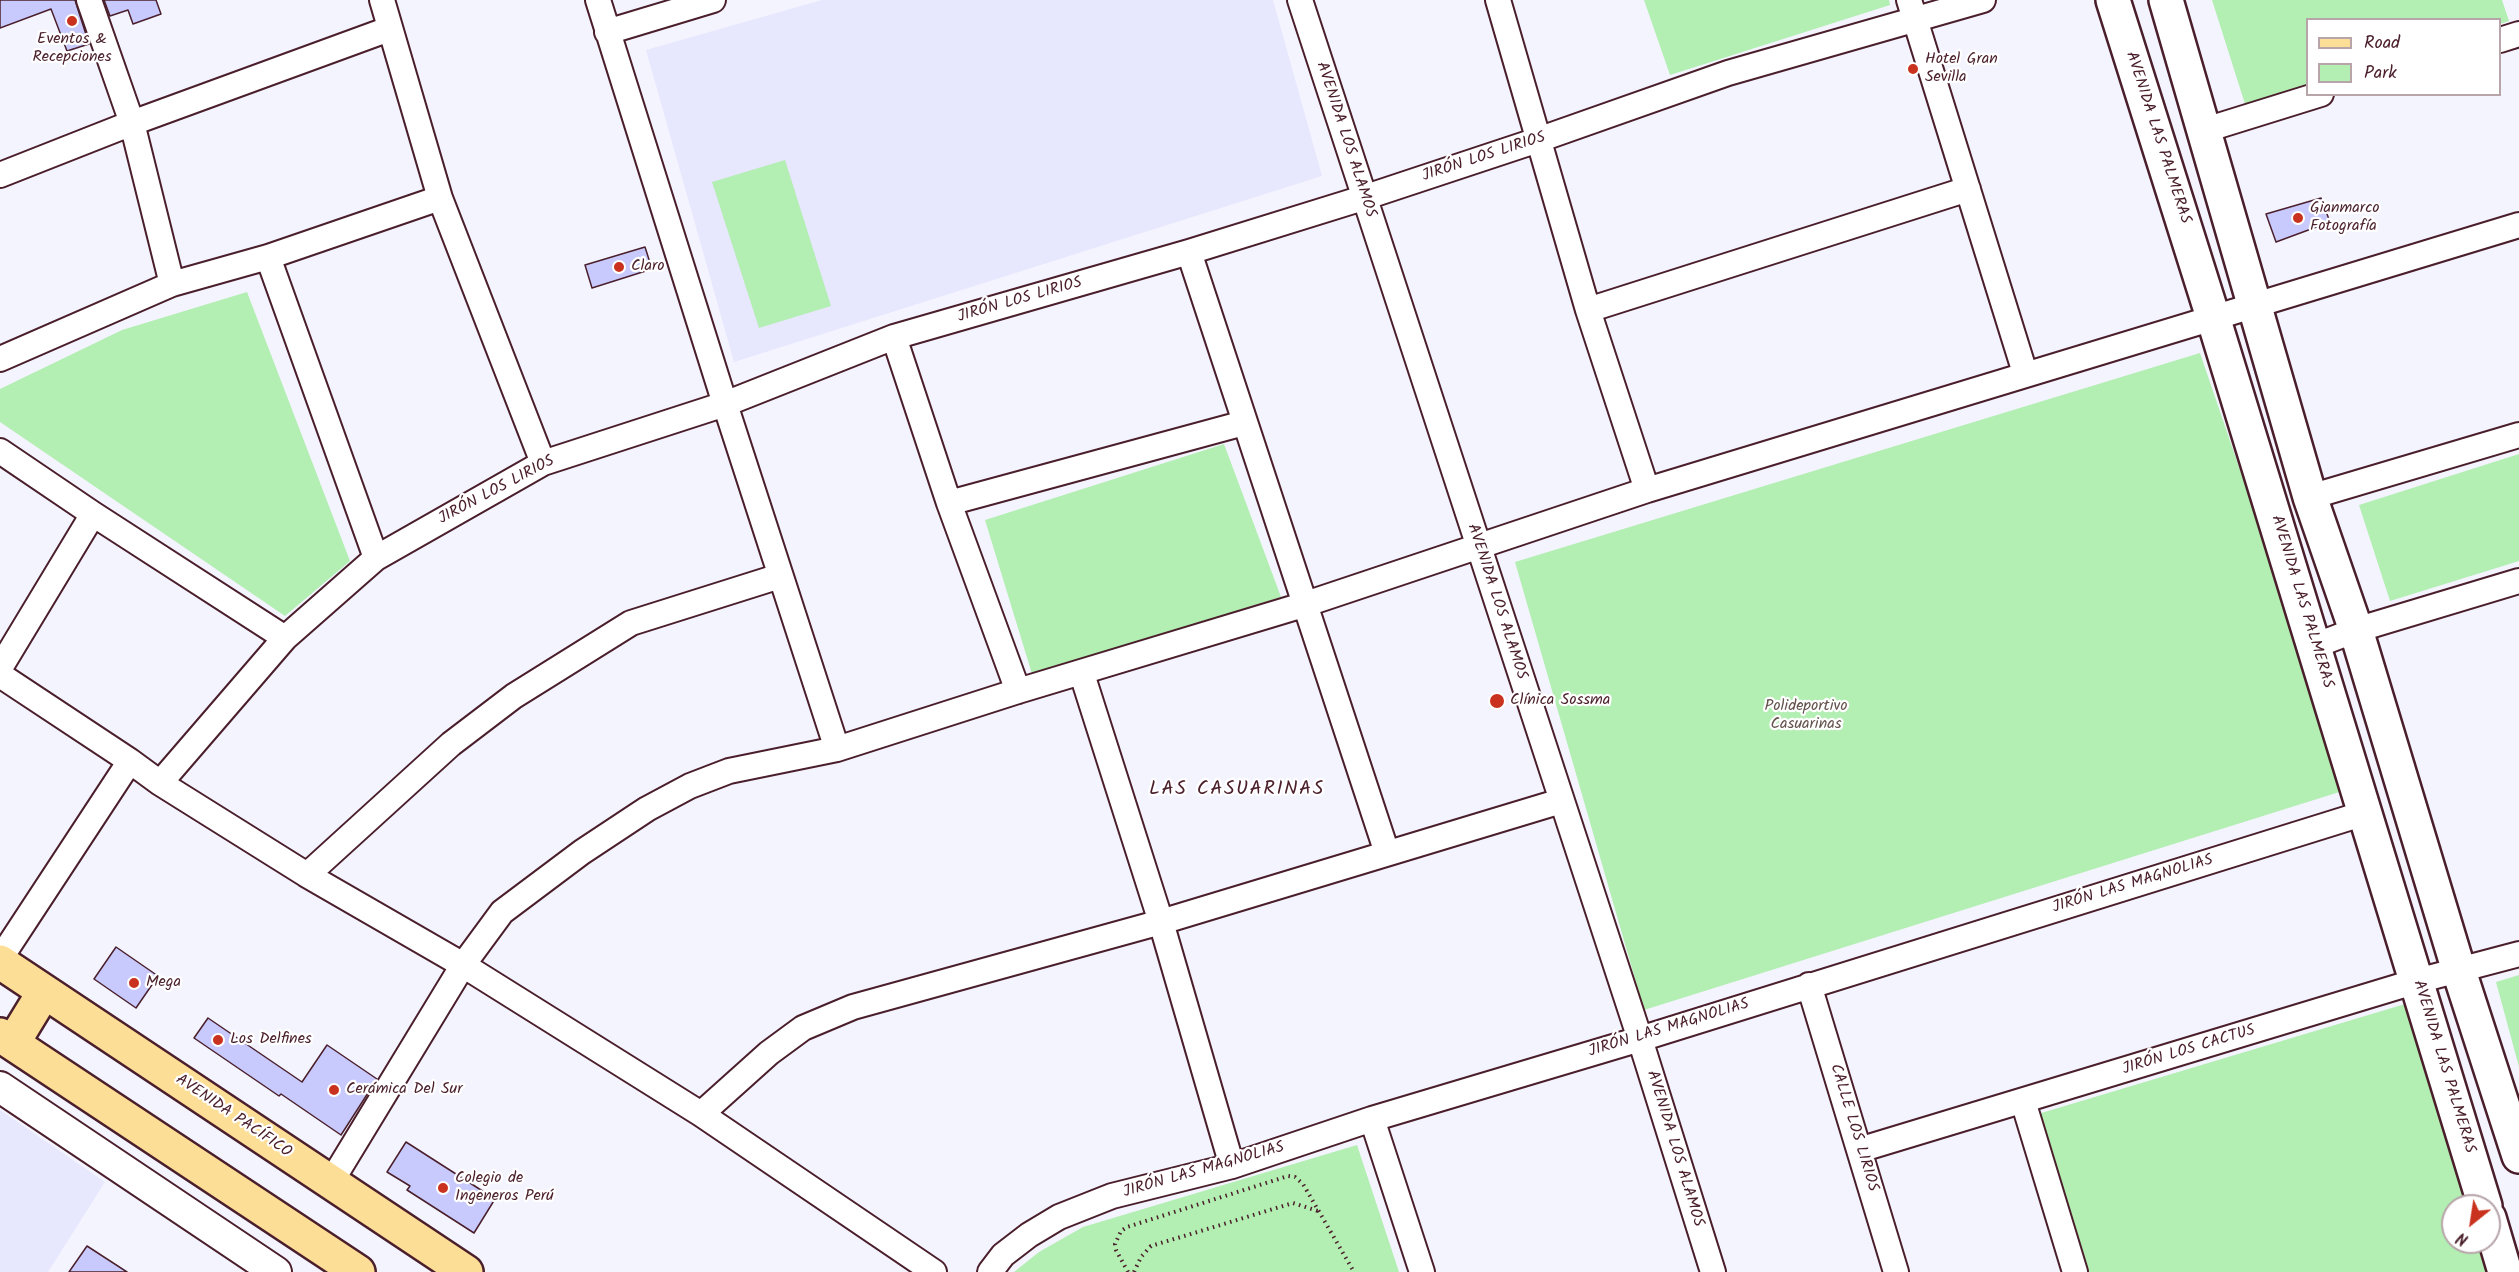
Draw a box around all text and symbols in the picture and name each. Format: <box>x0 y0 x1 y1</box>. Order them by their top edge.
marker: Eventos & Recepciones <box>65 14 79 28</box>
legend <box>2306 18 2501 96</box>
text: Road <box>2364 29 2400 58</box>
place label: Eventos & Recepciones <box>32 30 112 68</box>
street label: AVENIDA LAS PALMERAS <box>2120 49 2194 227</box>
place label: Hotel Gran Sevilla <box>1925 50 1998 88</box>
text: Park <box>2364 59 2397 88</box>
street label: AVENIDA LOS ALAMOS <box>1311 60 1379 220</box>
marker: Hotel Gran Sevilla <box>1906 62 1920 76</box>
street label: JIRÓN LOS LIRIOS <box>1420 129 1548 187</box>
place label: Gianmarco Fotografía <box>2310 199 2380 237</box>
marker: Gianmarco Fotografía <box>2291 211 2305 225</box>
place label: Claro <box>631 257 665 277</box>
marker: Claro <box>612 260 626 274</box>
street label: JIRÓN LOS LIRIOS <box>956 274 1084 328</box>
street label: JIRÓN LOS LIRIOS <box>436 452 558 530</box>
street label: AVENIDA LAS PALMERAS <box>2266 513 2336 691</box>
street label: AVENIDA LOS ALAMOS <box>1462 522 1530 682</box>
place label: Clínica Sossma <box>1510 691 1610 711</box>
marker: Clínica Sossma <box>1488 692 1506 710</box>
park label: Polideportivo Casuarinas <box>1764 697 1848 735</box>
district label: LAS CASUARINAS <box>1149 779 1325 803</box>
street label: JIRÓN LAS MAGNOLIAS <box>2050 851 2216 919</box>
place label: Mega <box>146 973 181 993</box>
marker: Mega <box>127 976 141 990</box>
street label: AVENIDA LAS PALMERAS <box>2408 978 2478 1156</box>
street label: JIRÓN LAS MAGNOLIAS <box>1586 995 1752 1063</box>
street label: JIRÓN LOS CACTUS <box>2120 1022 2258 1080</box>
place label: Los Delfines <box>230 1030 312 1050</box>
marker: Los Delfines <box>211 1033 225 1047</box>
street label: CALLE LOS LIRIOS <box>1824 1062 1882 1194</box>
street label: AVENIDA LOS ALAMOS <box>1641 1069 1707 1229</box>
street label: AVENIDA PACÍFICO <box>171 1071 295 1163</box>
place label: Cerámica Del Sur <box>346 1080 463 1100</box>
marker: Cerámica Del Sur <box>327 1083 341 1097</box>
street label: JIRÓN LAS MAGNOLIAS <box>1121 1139 1287 1203</box>
place label: Colegio de Ingeneros Perú <box>455 1169 554 1207</box>
marker: Colegio de Ingeneros Perú <box>436 1181 450 1195</box>
north arrow <box>2441 1194 2501 1254</box>
text: N <box>2452 1225 2473 1252</box>

